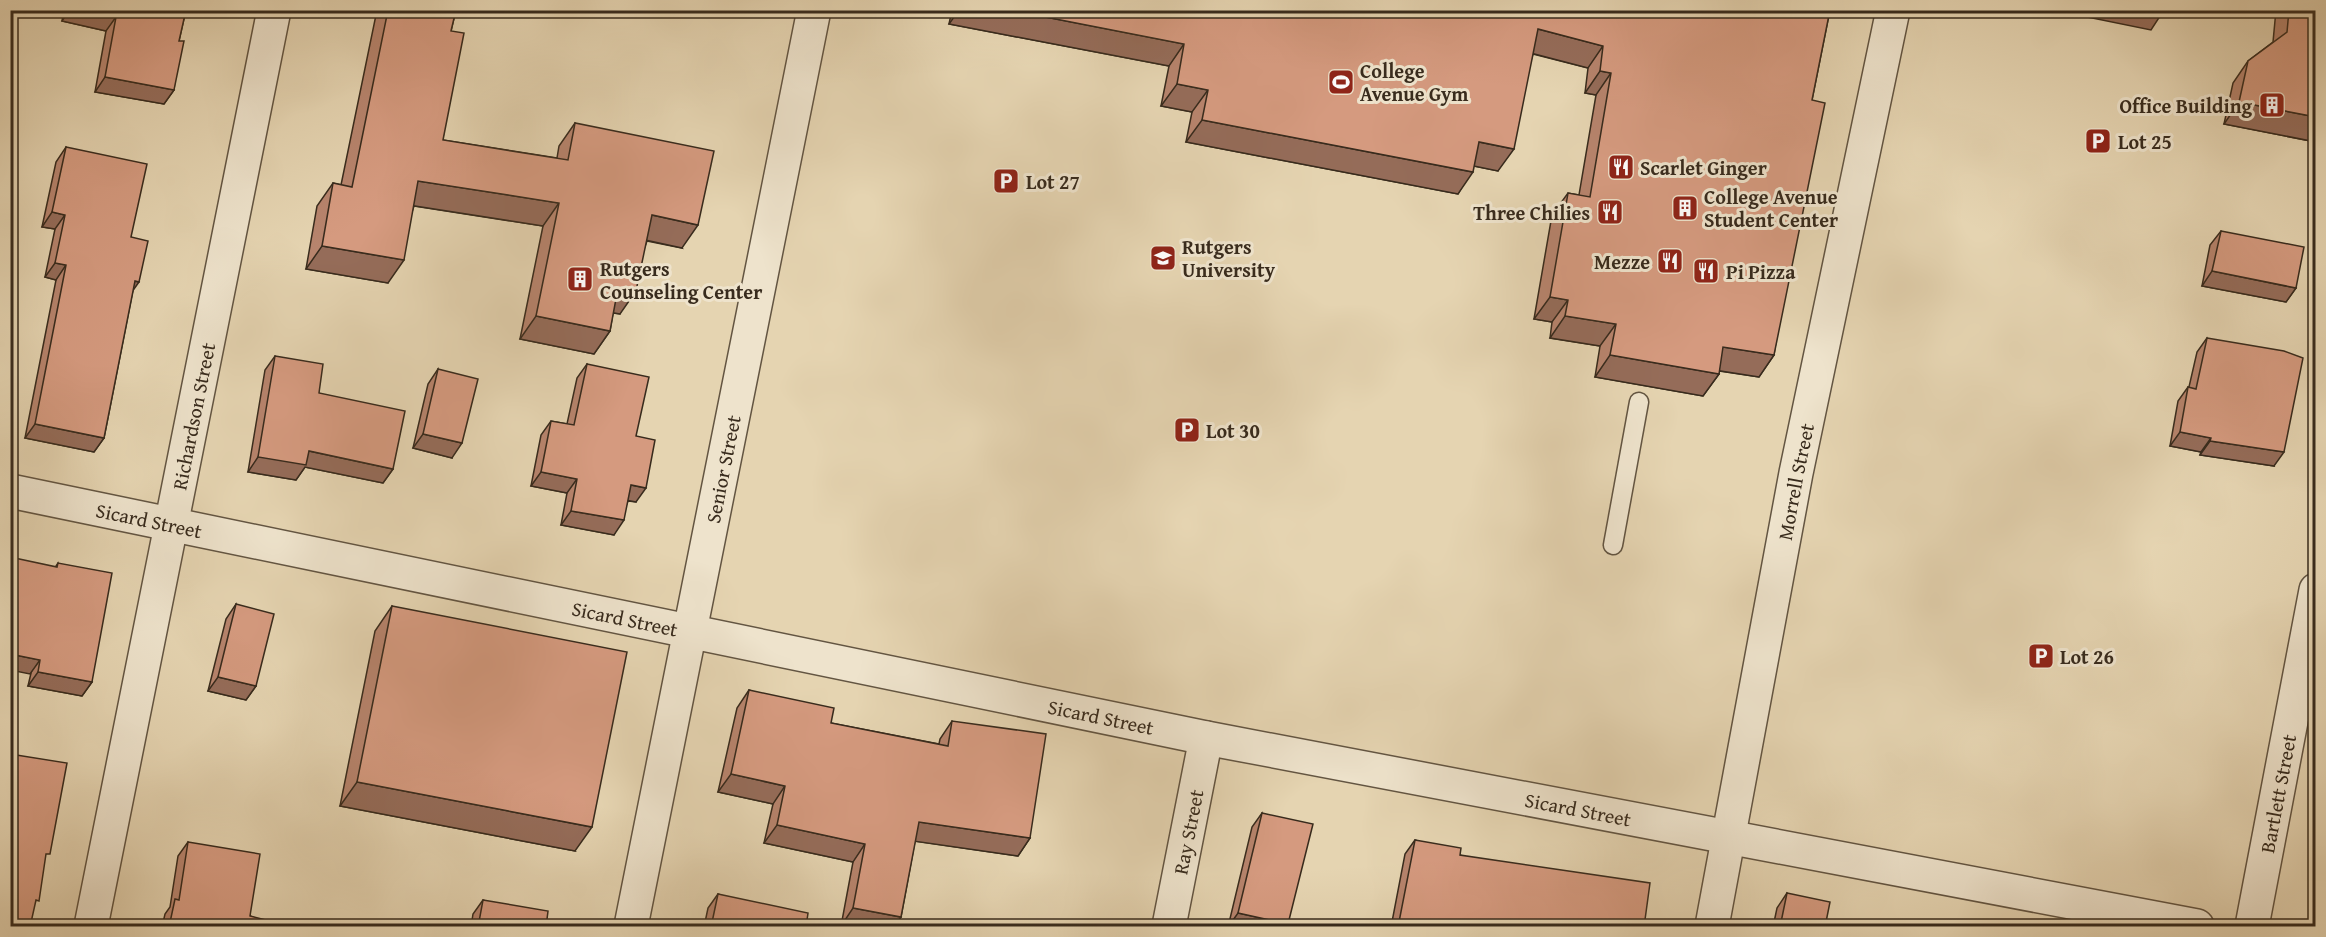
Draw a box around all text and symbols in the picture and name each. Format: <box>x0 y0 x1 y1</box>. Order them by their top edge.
place label: College Avenue Gym <box>1360 56 1468 108</box>
sports icon: College Avenue Gym <box>1326 67 1356 97</box>
building icon: Office Building <box>2257 90 2287 120</box>
place label: Office Building <box>2120 91 2252 120</box>
parking icon: Lot 25 <box>2083 126 2113 156</box>
place label: Lot 25 <box>2118 127 2172 156</box>
restaurant icon: Scarlet Ginger <box>1606 152 1636 182</box>
place label: Scarlet Ginger <box>1640 153 1767 182</box>
parking icon: Lot 27 <box>991 166 1021 196</box>
place label: Lot 27 <box>1026 167 1080 196</box>
place label: College Avenue Student Center <box>1704 182 1838 234</box>
building icon: College Avenue Student Center <box>1670 193 1700 223</box>
restaurant icon: Three Chilies <box>1595 197 1625 227</box>
place label: Three Chilies <box>1473 198 1590 227</box>
place label: Rutgers University <box>1182 232 1276 284</box>
school or university icon: Rutgers University <box>1148 243 1178 273</box>
restaurant icon: Mezze <box>1655 246 1685 276</box>
place label: Mezze <box>1594 247 1650 276</box>
place label: Rutgers Counseling Center <box>600 254 762 306</box>
restaurant icon: Pi Pizza <box>1691 256 1721 286</box>
place label: Pi Pizza <box>1726 257 1796 286</box>
building icon: Rutgers Counseling Center <box>565 264 595 294</box>
street label: Richardson Street <box>164 340 222 492</box>
street label: Senior Street <box>697 412 747 526</box>
parking icon: Lot 30 <box>1172 415 1202 445</box>
place label: Lot 30 <box>1206 416 1260 445</box>
street label: Morrell Street <box>1769 421 1821 542</box>
street label: Sicard Street <box>94 495 205 545</box>
street label: Sicard Street <box>569 593 681 643</box>
parking icon: Lot 26 <box>2026 641 2056 671</box>
place label: Lot 26 <box>2060 642 2114 671</box>
street label: Sicard Street <box>1045 691 1157 741</box>
street label: Bartlett Street <box>2252 732 2303 855</box>
street label: Sicard Street <box>1523 784 1634 833</box>
street label: Ray Street <box>1165 787 1210 877</box>

